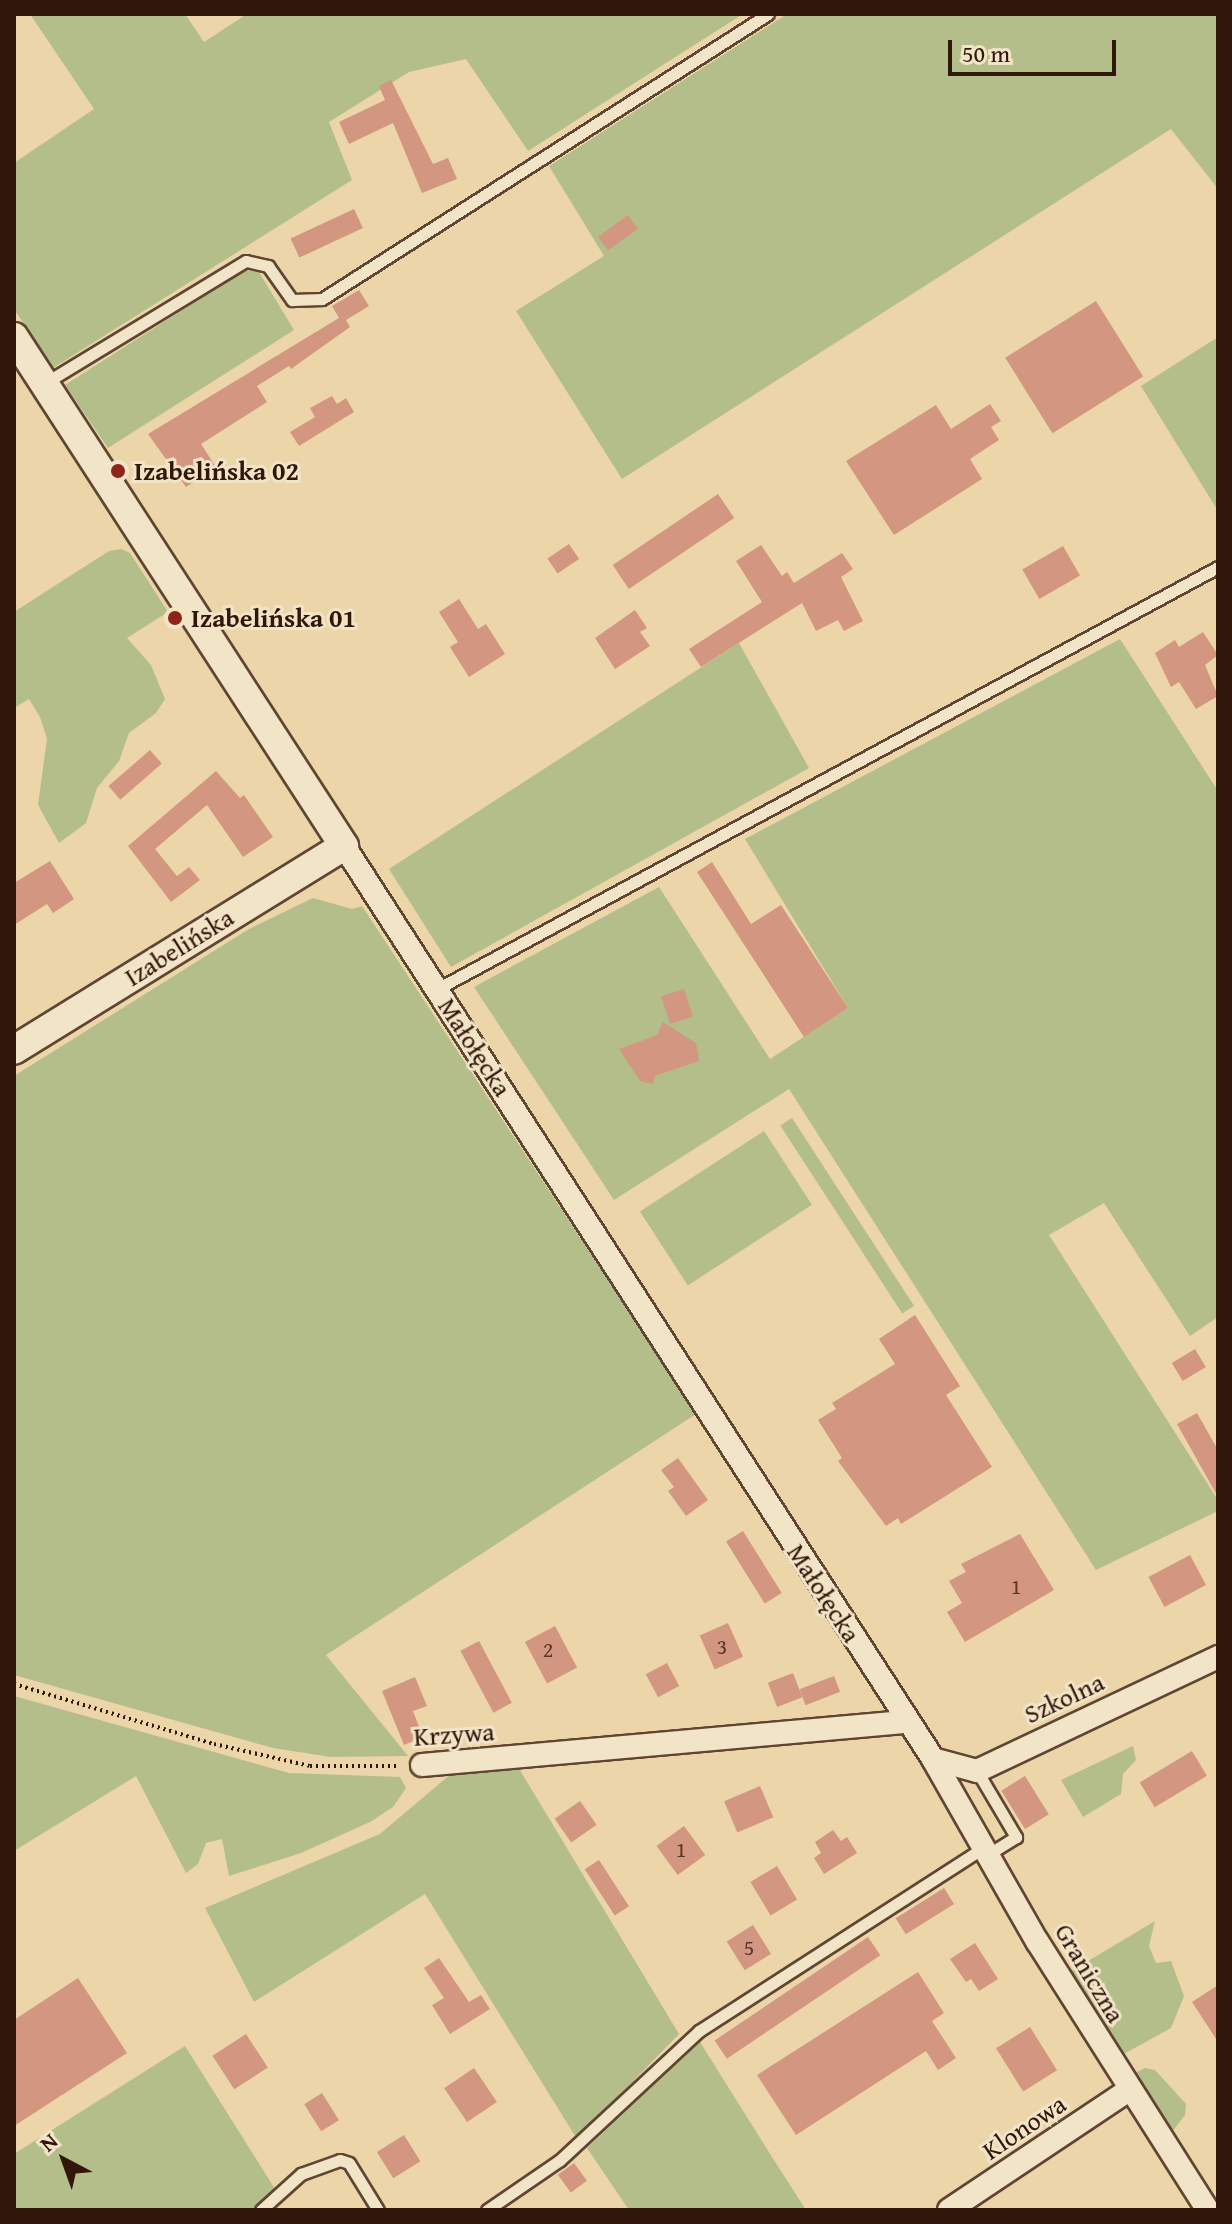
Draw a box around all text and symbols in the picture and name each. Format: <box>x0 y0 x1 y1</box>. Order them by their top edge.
scale bar <box>952 24 1120 74</box>
text: 50 m <box>962 36 1010 71</box>
place label: Izabelińska 02 <box>134 455 299 487</box>
marker: Izabelińska 02 <box>109 462 127 480</box>
place label: Izabelińska 01 <box>191 602 356 634</box>
marker: Izabelińska 01 <box>166 609 184 627</box>
street label: Izabelińska <box>119 901 239 993</box>
street label: Małołęcka <box>432 992 518 1102</box>
street label: Małołęcka <box>781 1538 867 1648</box>
house number: 1 <box>1011 1574 1021 1600</box>
house number: 3 <box>717 1634 727 1660</box>
house number: 2 <box>543 1637 553 1663</box>
street label: Szkolna <box>1019 1666 1109 1730</box>
street label: Krzywa <box>413 1716 495 1752</box>
house number: 1 <box>676 1837 686 1863</box>
street label: Graniczna <box>1048 1918 1132 2028</box>
house number: 5 <box>744 1935 754 1961</box>
street label: Klonowa <box>976 2088 1072 2166</box>
north arrow <box>24 2120 104 2200</box>
text: N <box>32 2125 64 2159</box>

